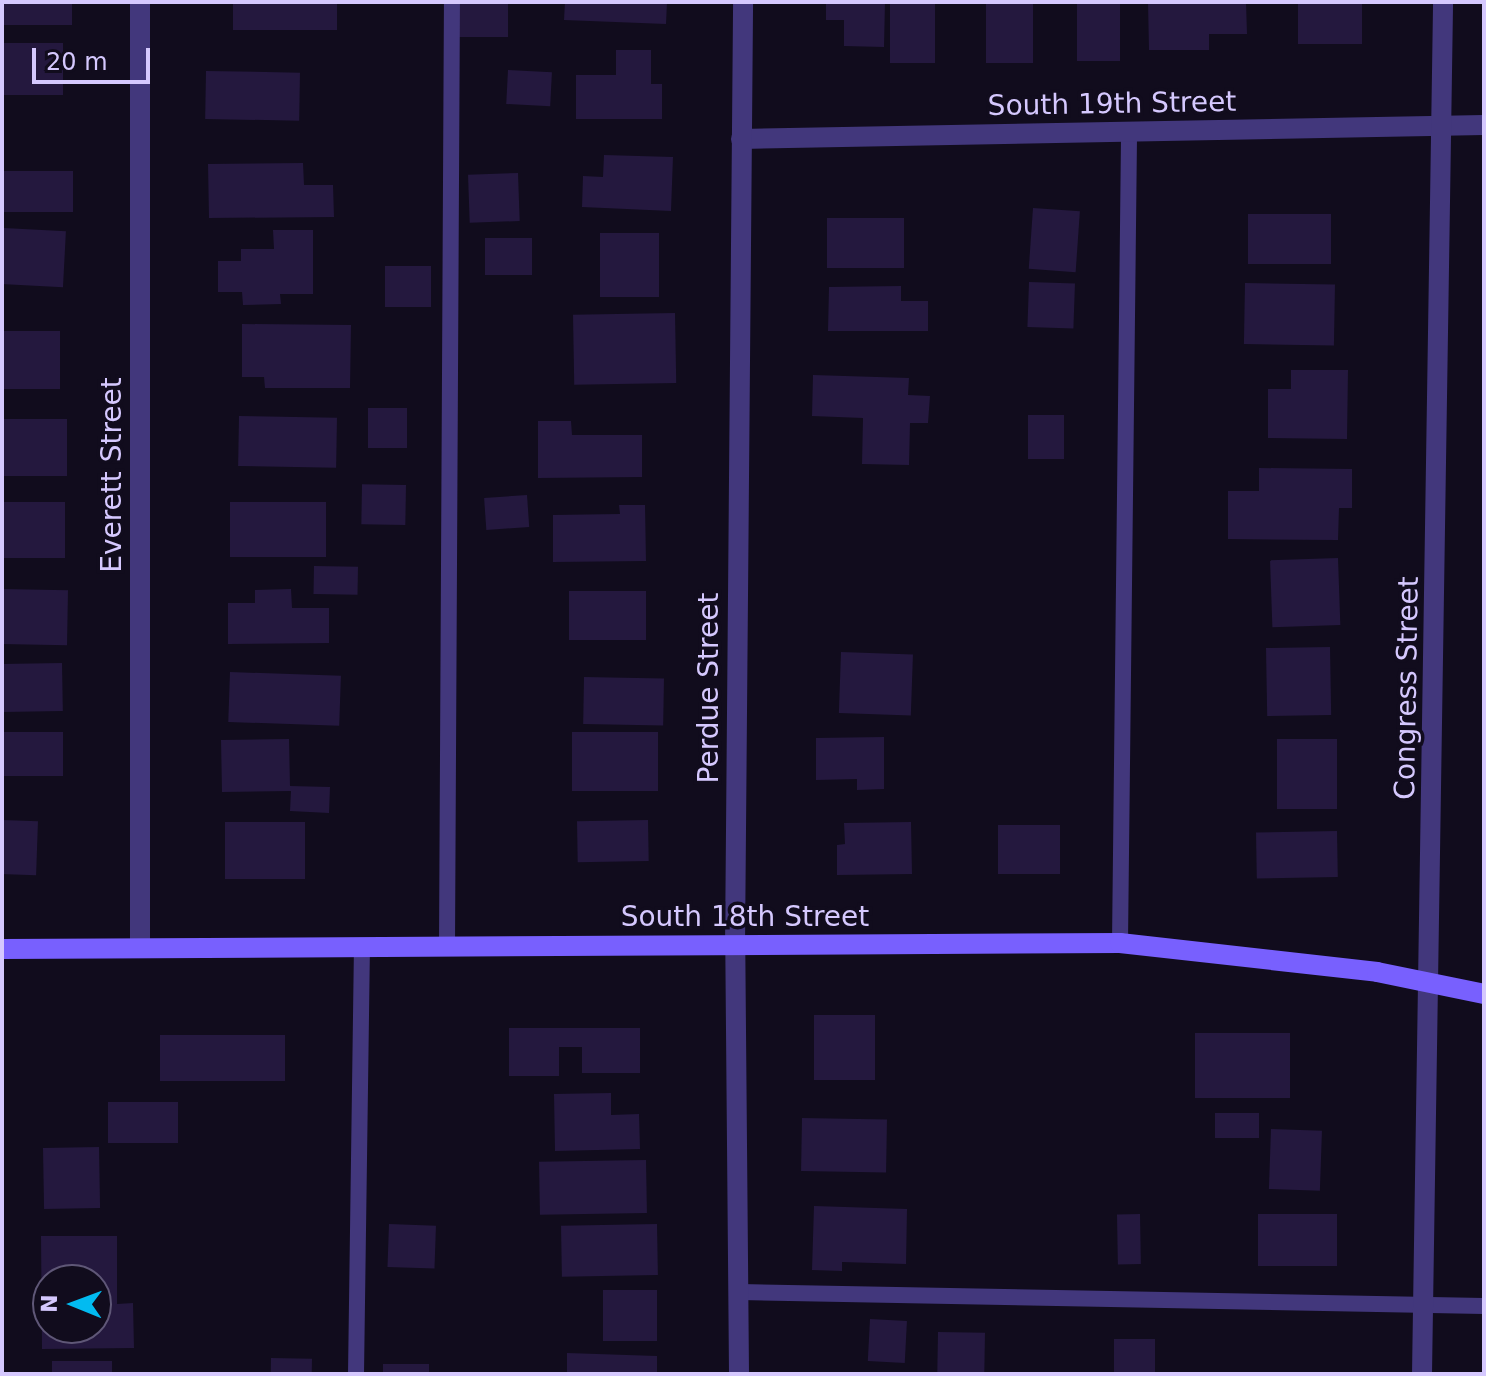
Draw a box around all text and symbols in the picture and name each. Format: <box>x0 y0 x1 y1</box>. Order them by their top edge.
scale bar <box>36 32 154 82</box>
text: 20 m <box>46 48 108 76</box>
street label: South 19th Street <box>987 85 1237 123</box>
street label: Everett Street <box>95 377 129 573</box>
street label: Congress Street <box>1388 576 1426 800</box>
street label: Perdue Street <box>692 593 726 783</box>
street label: South 18th Street <box>621 900 869 934</box>
north arrow <box>32 1264 112 1344</box>
text: N <box>37 1294 62 1313</box>

